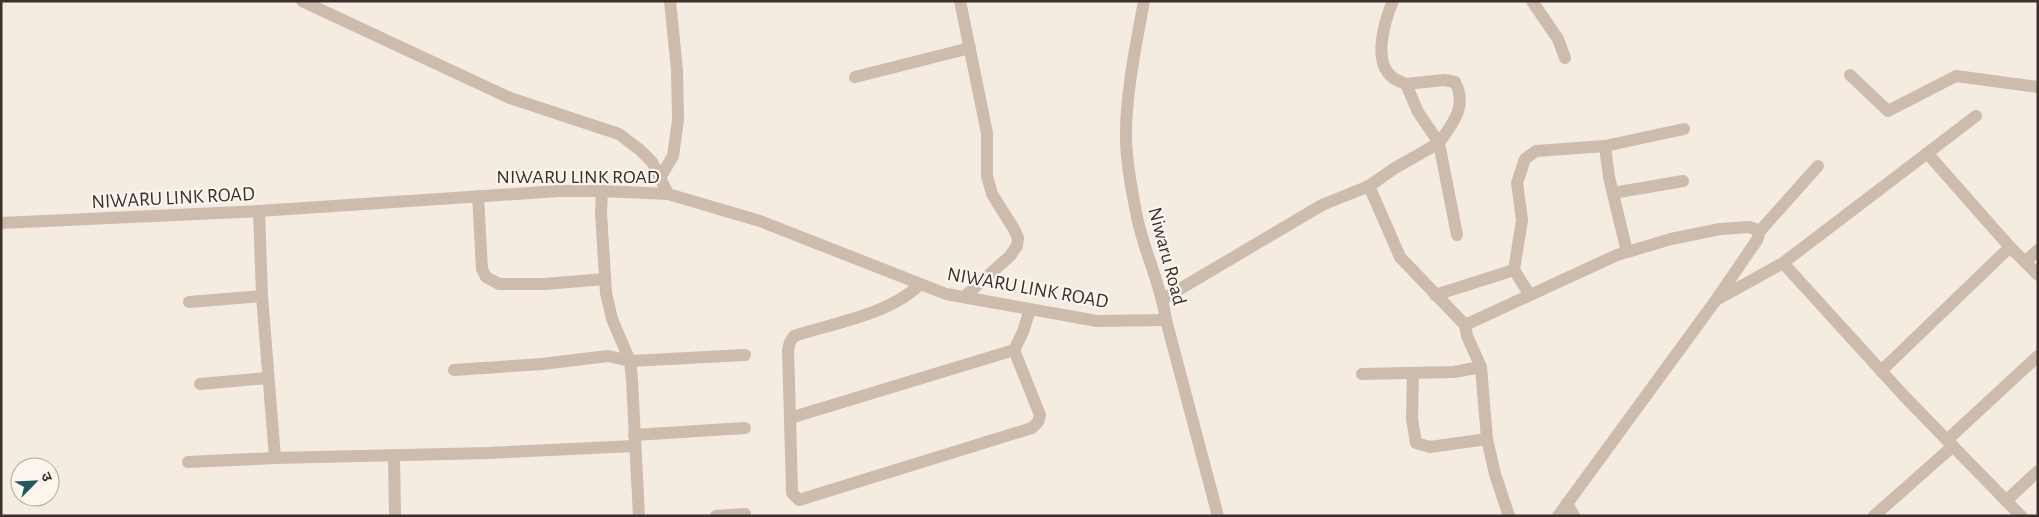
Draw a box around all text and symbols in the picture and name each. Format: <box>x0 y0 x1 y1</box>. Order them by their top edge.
street label: NIWARU LINK ROAD <box>496 167 660 187</box>
street label: NIWARU LINK ROAD <box>91 184 255 212</box>
street label: Niwaru Road <box>1144 205 1190 307</box>
street label: NIWARU LINK ROAD <box>946 264 1110 312</box>
north arrow <box>10 457 60 507</box>
text: उ <box>38 471 54 484</box>

